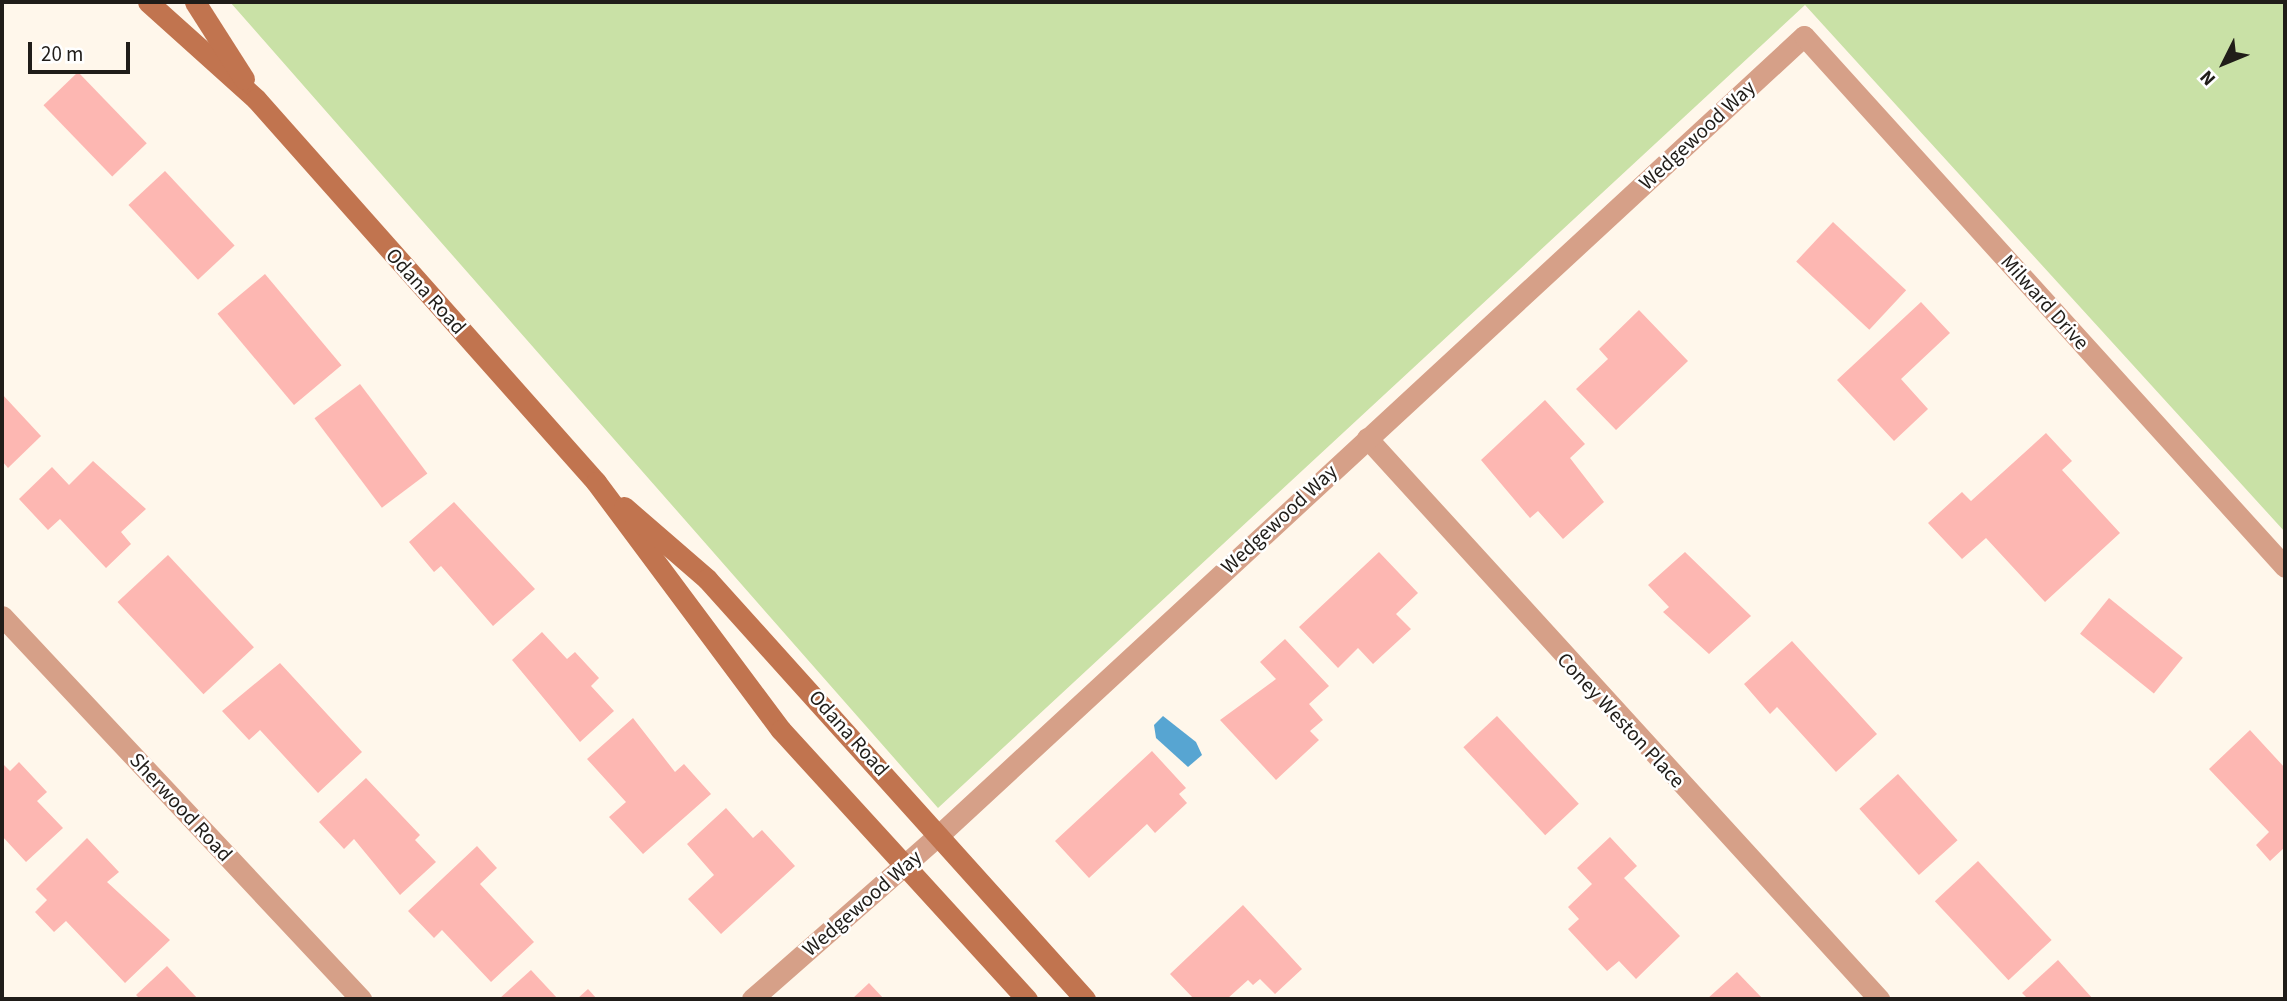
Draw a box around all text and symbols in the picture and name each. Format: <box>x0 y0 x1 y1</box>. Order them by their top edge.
scale bar <box>32 28 133 72</box>
north arrow <box>2189 28 2259 98</box>
text: 20 m <box>41 39 83 69</box>
text: N <box>2194 64 2222 91</box>
street label: Wedgewood Way <box>1634 75 1760 195</box>
street label: Odana Road <box>381 243 471 339</box>
street label: Milward Drive <box>1996 249 2094 355</box>
street label: Wedgewood Way <box>1216 459 1342 579</box>
street label: Coney Weston Place <box>1552 647 1690 793</box>
street label: Odana Road <box>804 685 894 781</box>
street label: Sherwood Road <box>124 747 238 867</box>
street label: Wedgewood Way <box>797 844 927 962</box>

